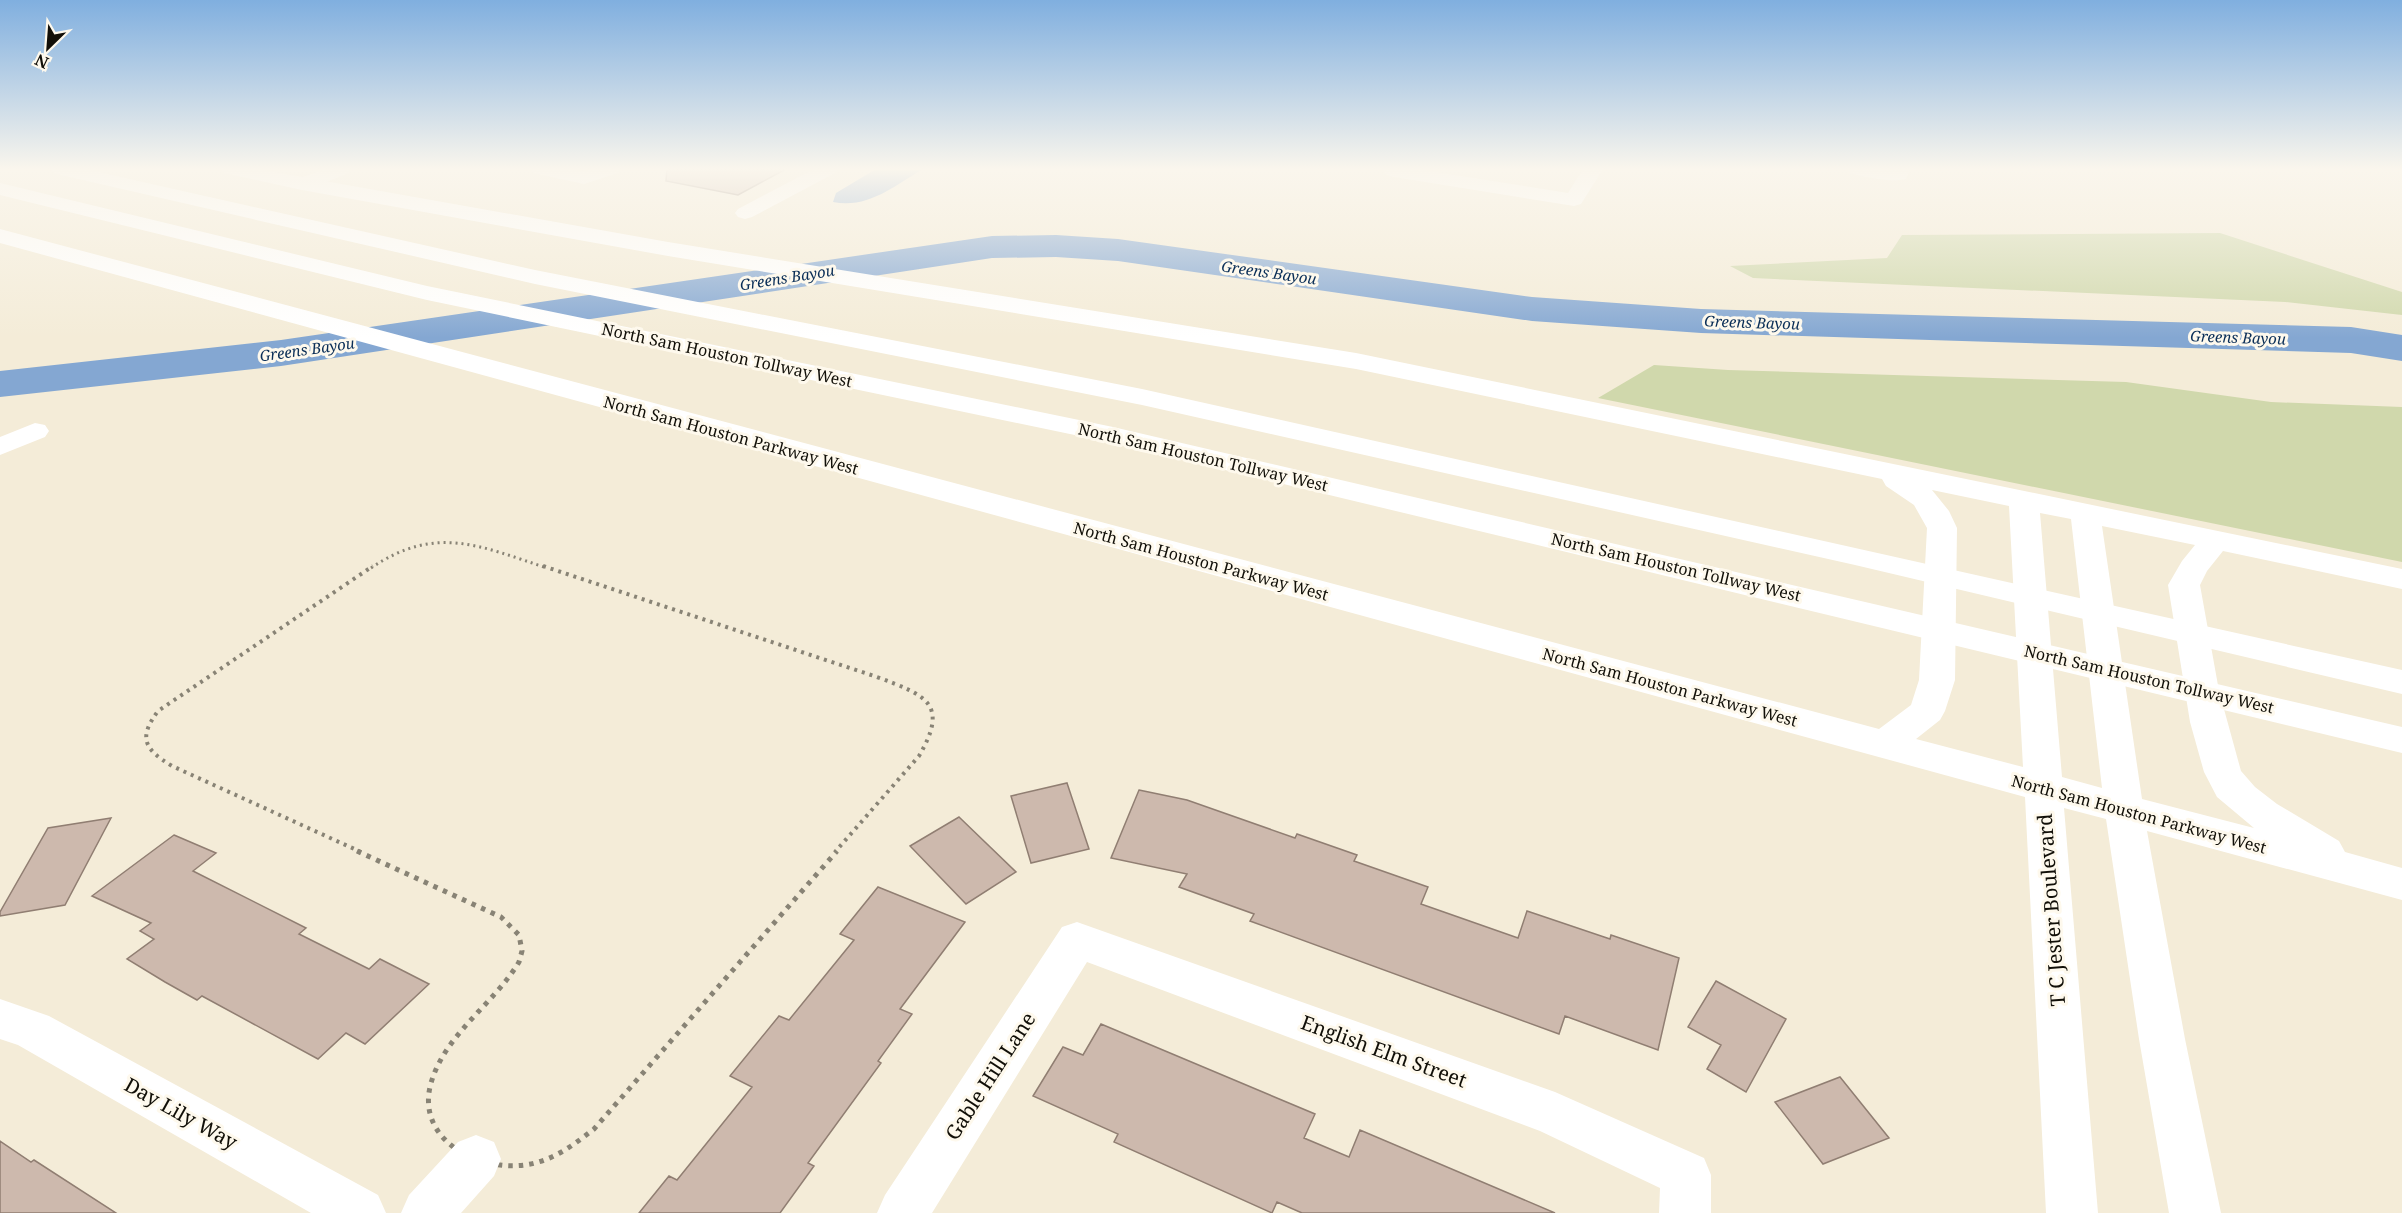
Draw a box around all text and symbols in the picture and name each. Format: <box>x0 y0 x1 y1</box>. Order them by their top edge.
north arrow <box>18 18 78 78</box>
text: N <box>31 49 52 74</box>
water label: Greens Bayou <box>1220 255 1318 289</box>
water label: Greens Bayou <box>738 260 836 294</box>
water label: Greens Bayou <box>1704 310 1800 334</box>
street label: North Sam Houston Tollway West <box>600 318 855 392</box>
water label: Greens Bayou <box>2190 325 2286 349</box>
water label: Greens Bayou <box>258 332 356 366</box>
street label: North Sam Houston Parkway West <box>601 390 861 480</box>
street label: North Sam Houston Tollway West <box>1076 418 1330 497</box>
street label: North Sam Houston Parkway West <box>1071 516 1331 606</box>
street label: North Sam Houston Tollway West <box>1549 528 1803 607</box>
street label: North Sam Houston Tollway West <box>2022 640 2276 719</box>
street label: North Sam Houston Parkway West <box>1540 642 1800 732</box>
street label: North Sam Houston Parkway West <box>2009 769 2269 859</box>
street label: T C Jester Boulevard <box>2031 813 2071 1007</box>
street label: Gable Hill Lane <box>939 1007 1041 1145</box>
street label: English Elm Street <box>1298 1009 1470 1093</box>
street label: Day Lily Way <box>120 1071 243 1155</box>

